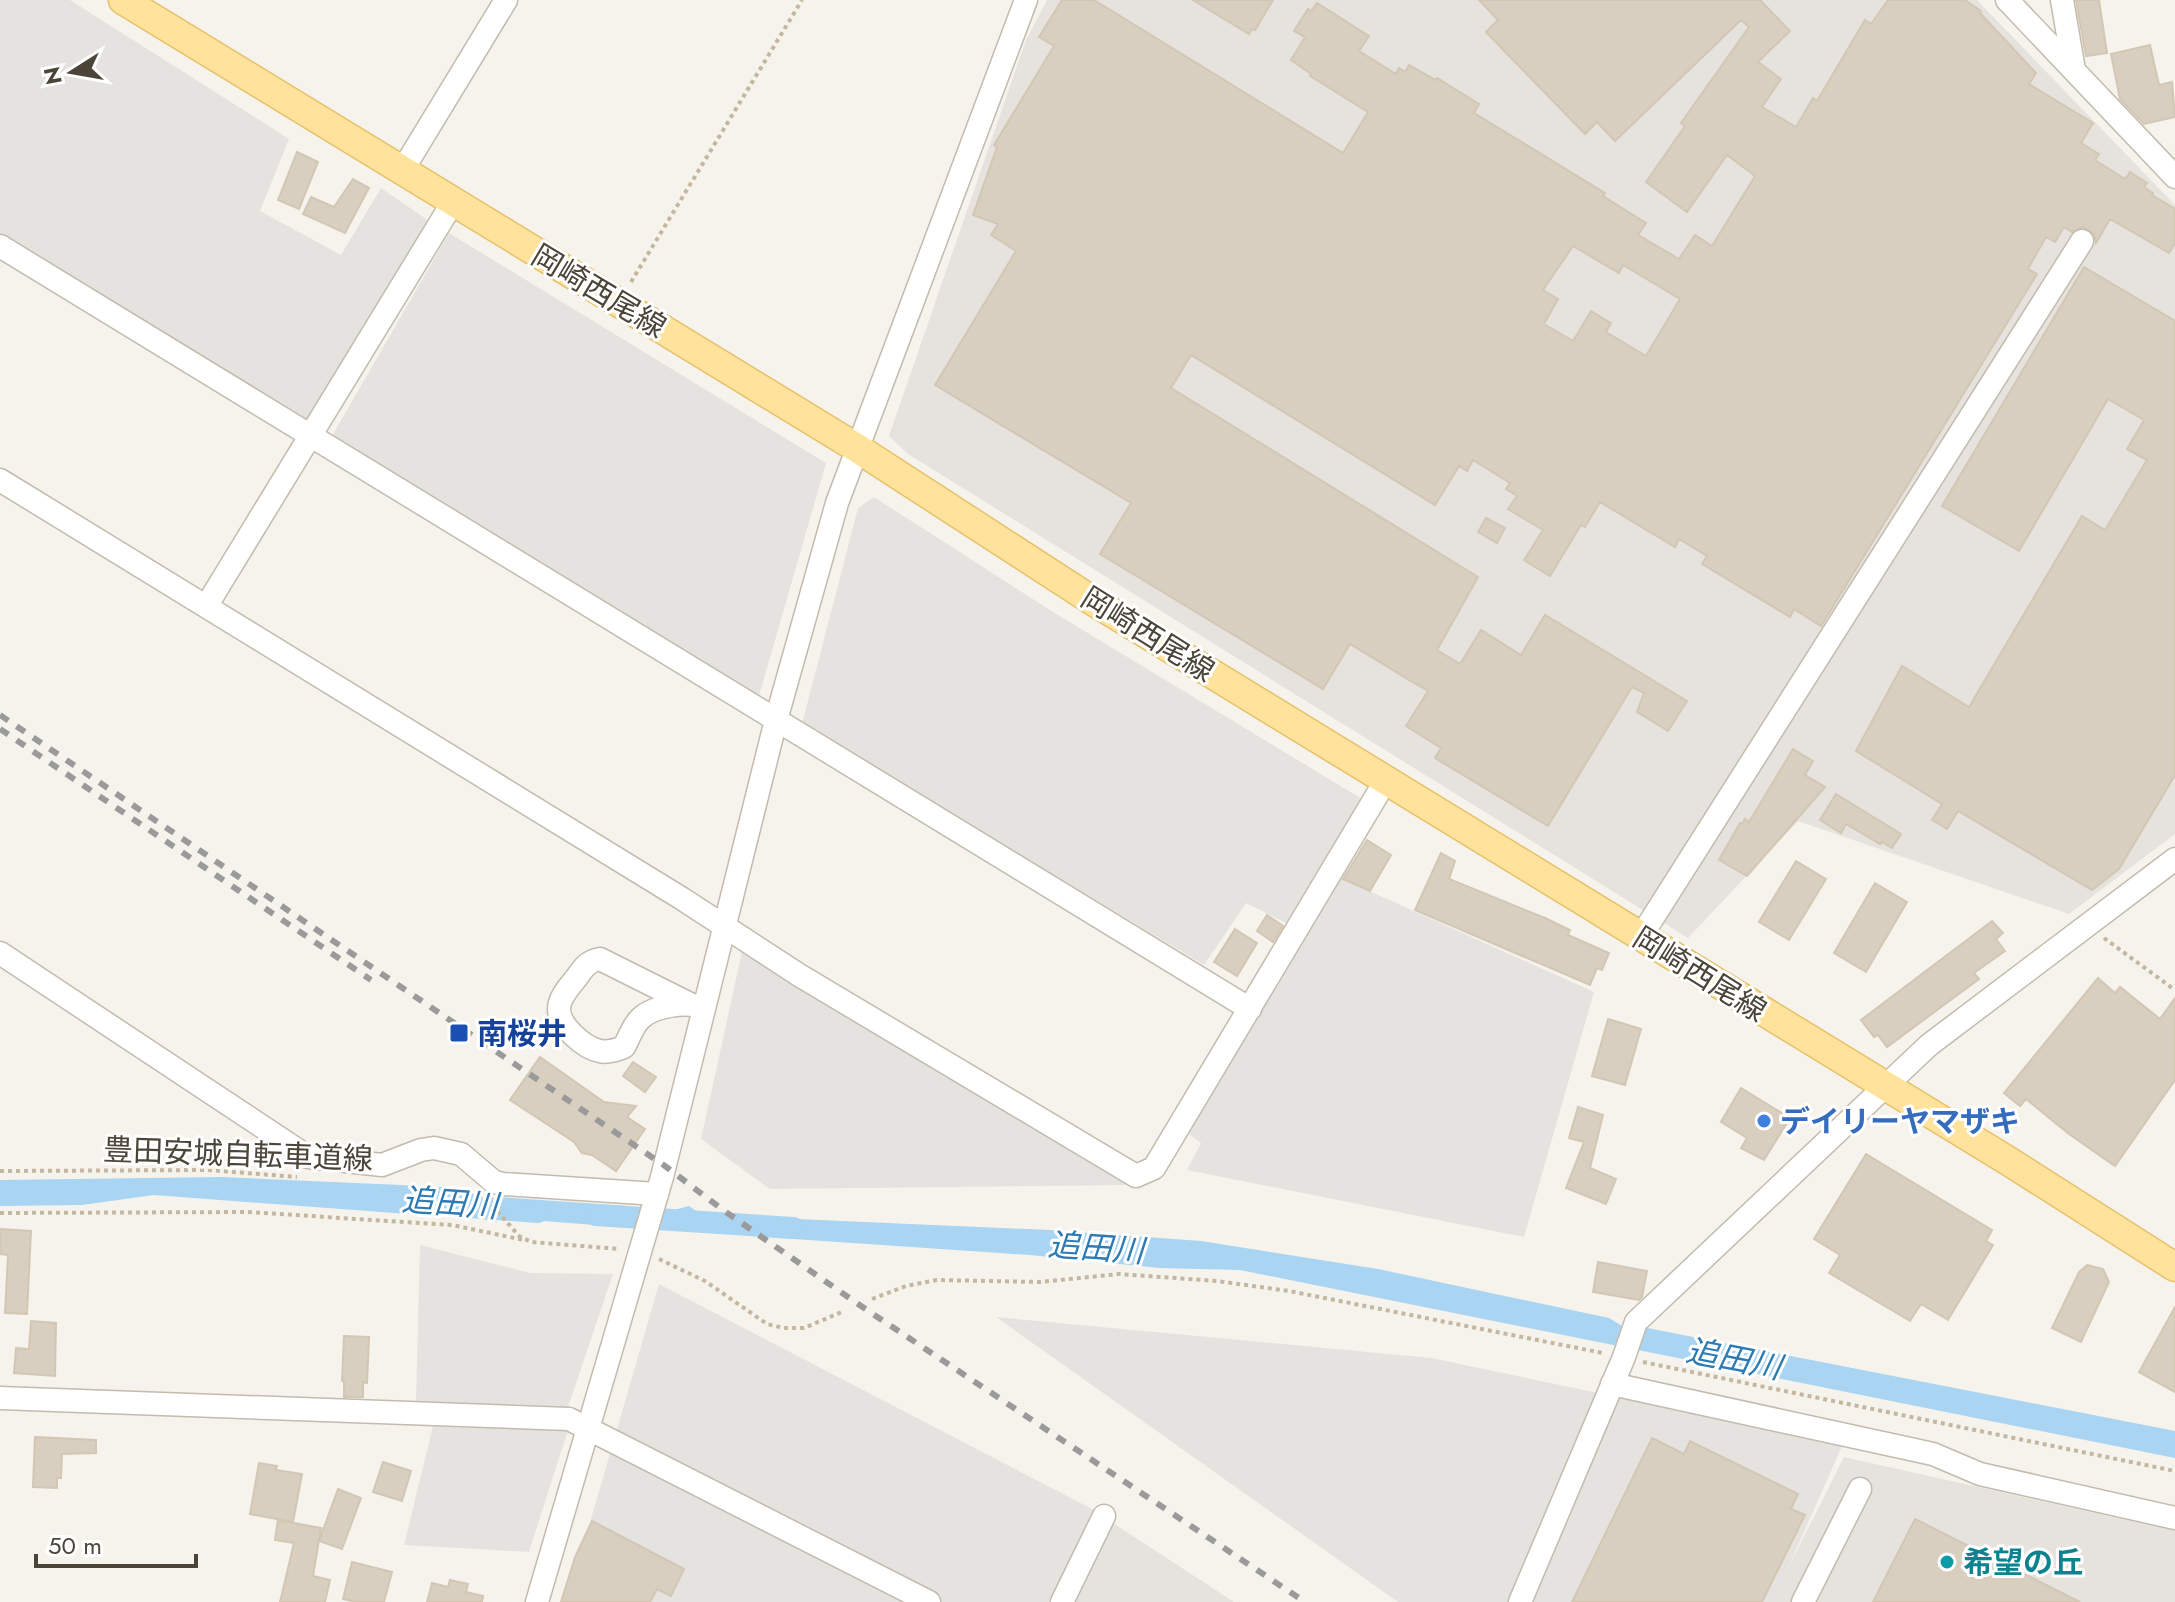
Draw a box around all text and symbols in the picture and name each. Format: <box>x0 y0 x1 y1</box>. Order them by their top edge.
north arrow <box>32 32 112 112</box>
text: N <box>35 64 70 87</box>
street label: 岡崎西尾線 <box>524 234 674 348</box>
street label: 岡崎西尾線 <box>1073 576 1223 692</box>
street label: 岡崎西尾線 <box>1625 916 1775 1032</box>
place label: 南桜井 <box>477 1012 567 1055</box>
marker: 南桜井 <box>448 1022 470 1044</box>
place label: デイリーヤマザキ <box>1780 1100 2020 1143</box>
marker: デイリーヤマザキ <box>1755 1112 1773 1130</box>
street label: 豊田安城自転車道線 <box>102 1128 374 1180</box>
water label: 追田川 <box>401 1177 502 1230</box>
water label: 追田川 <box>1047 1222 1148 1275</box>
water label: 追田川 <box>1682 1327 1788 1391</box>
scale bar <box>36 1518 196 1568</box>
text: 50 m <box>48 1528 102 1563</box>
place label: 希望の丘 <box>1963 1541 2083 1584</box>
marker: 希望の丘 <box>1938 1553 1956 1571</box>

